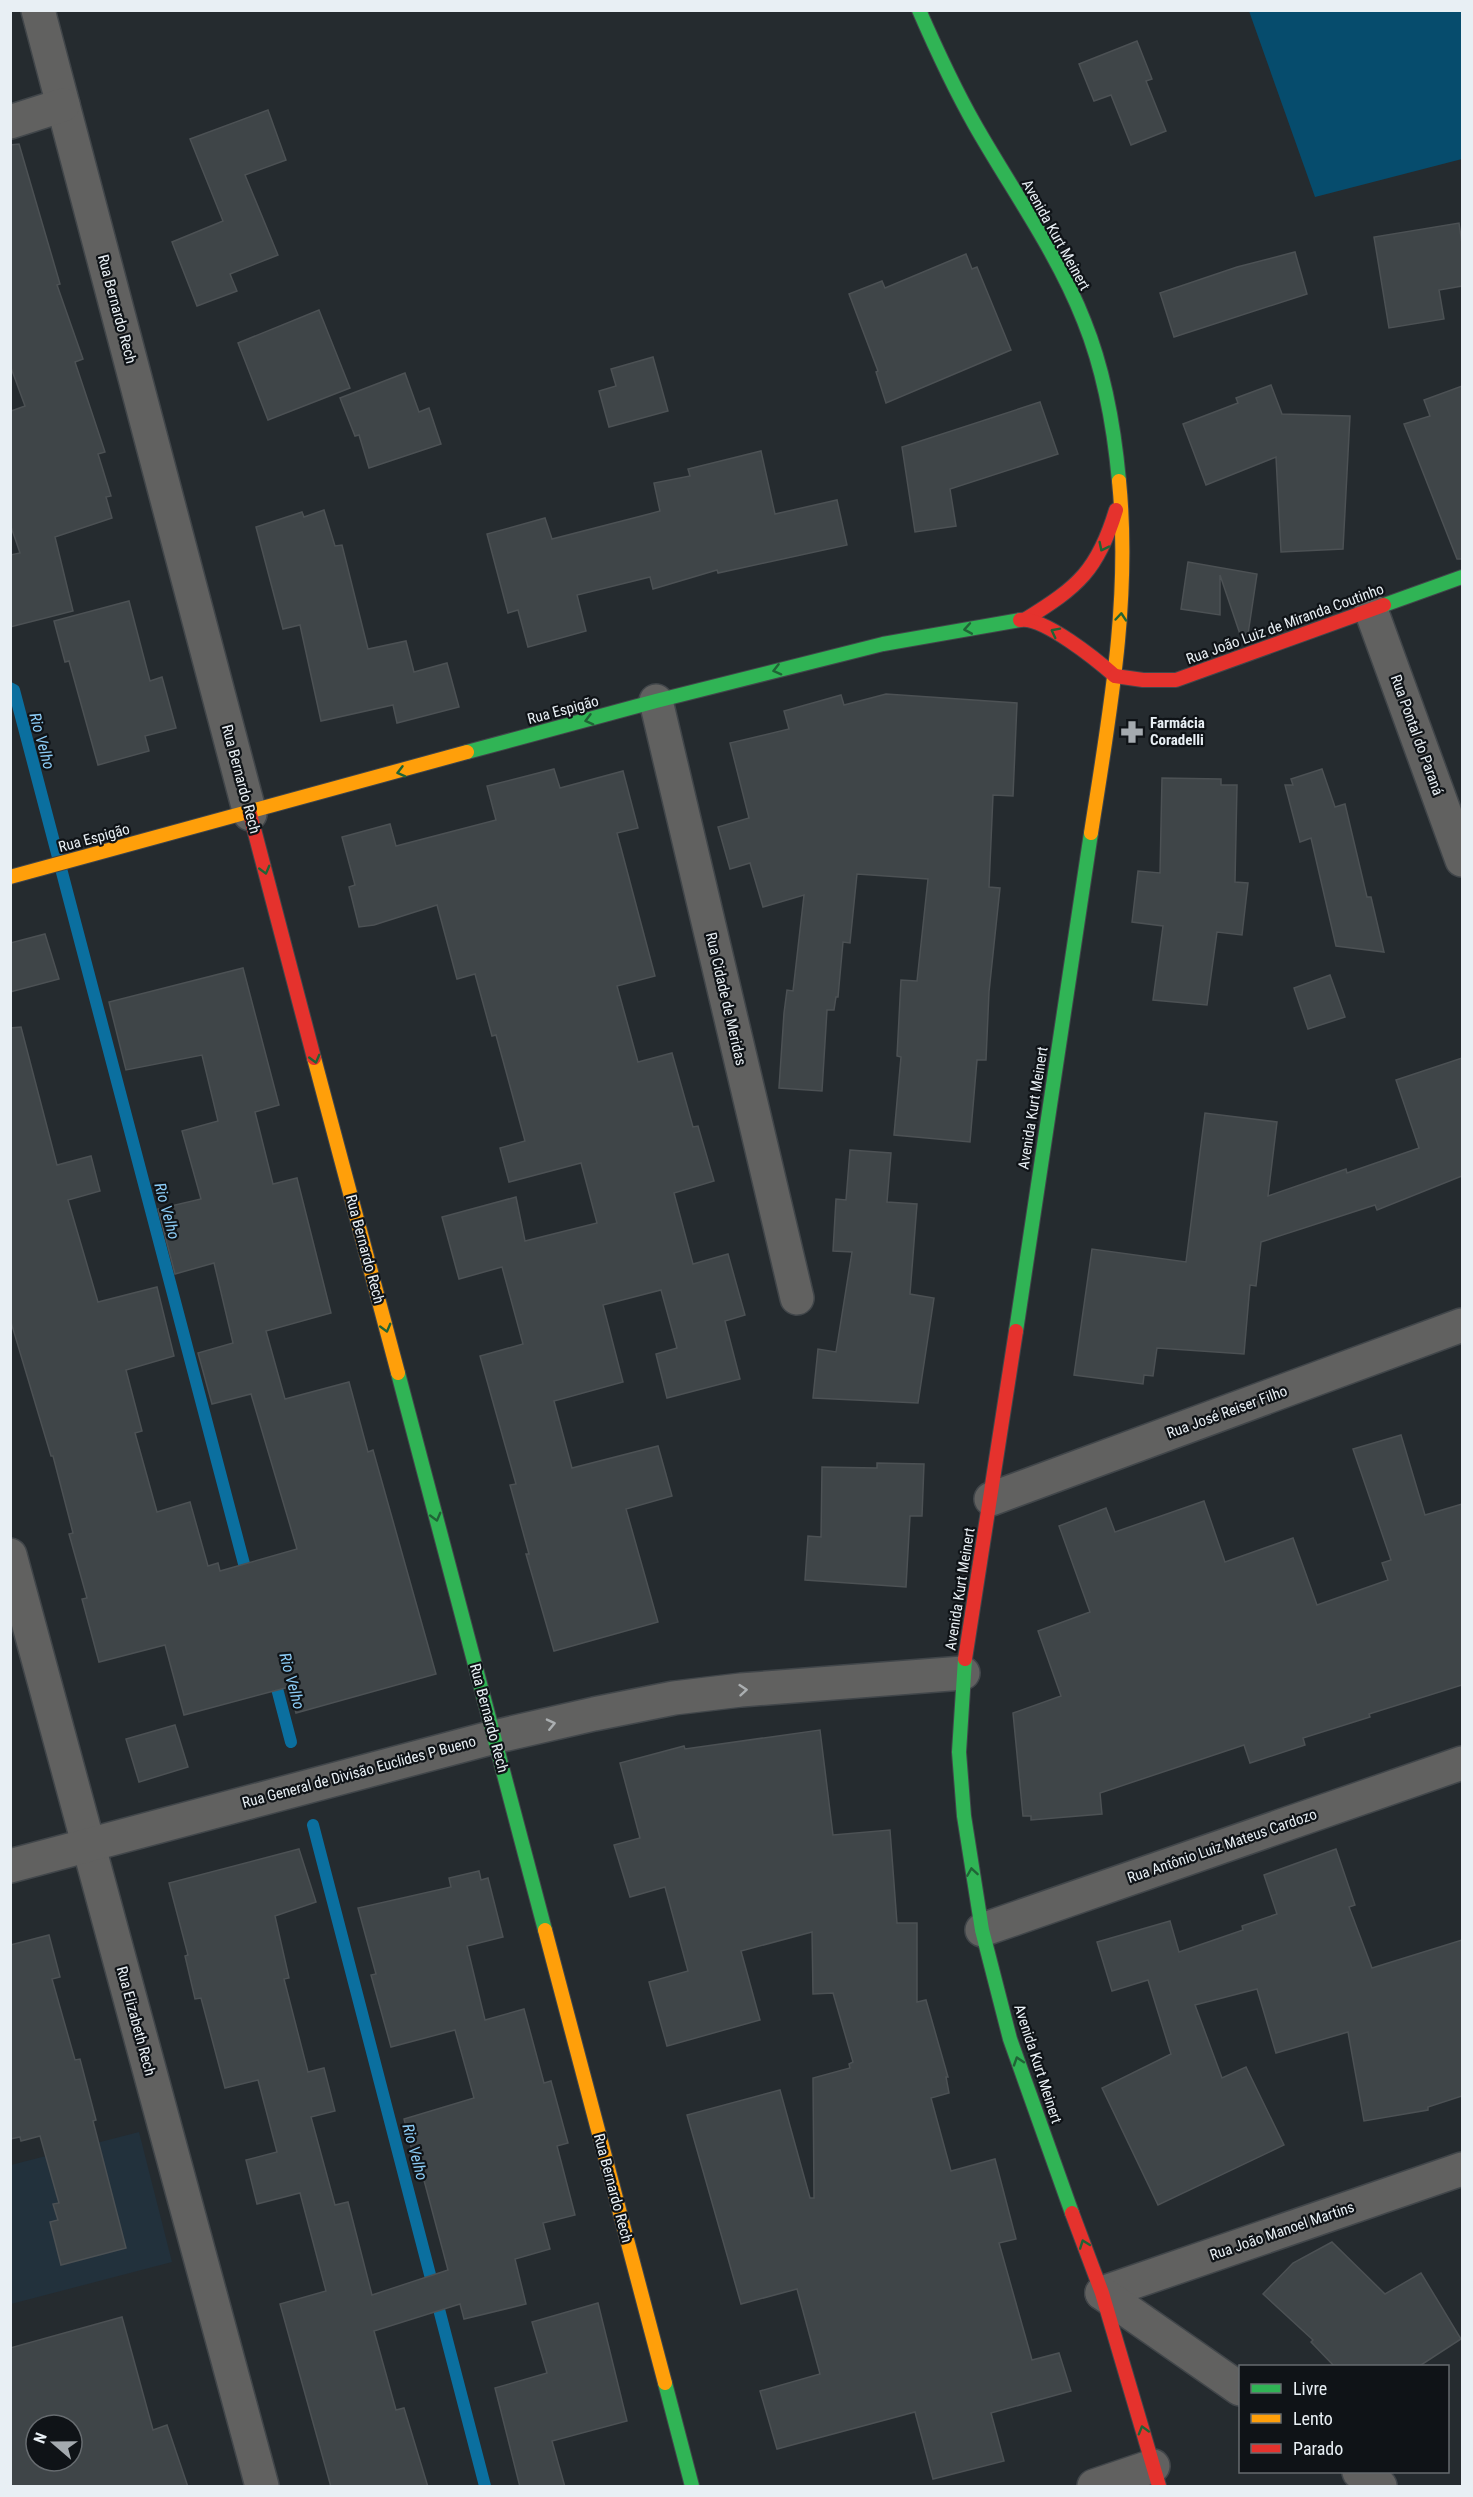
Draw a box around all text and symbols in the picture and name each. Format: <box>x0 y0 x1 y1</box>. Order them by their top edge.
street label: Avenida Kurt Meinert <box>1018 176 1094 294</box>
street label: Rua Bernardo Rech <box>94 253 140 365</box>
one-way arrow <box>1099 541 1111 552</box>
street label: Rua João Luiz de Miranda Coutinho <box>1184 580 1386 668</box>
one-way arrow <box>1114 613 1127 622</box>
one-way arrow <box>963 622 973 635</box>
one-way arrow <box>1050 628 1061 640</box>
one-way arrow <box>773 663 783 675</box>
street label: Rua Pontal do Paraná <box>1387 672 1447 798</box>
street label: Rua Espigão <box>525 692 601 728</box>
water label: Rio Velho <box>25 711 59 772</box>
one-way arrow <box>584 712 594 725</box>
place label: Farmácia Coradelli <box>1150 714 1205 749</box>
pharmacy icon: Farmácia Coradelli <box>1119 719 1145 745</box>
street label: Rua Bernardo Rech <box>218 723 264 835</box>
one-way arrow <box>396 765 407 777</box>
street label: Rua Espigão <box>56 820 132 856</box>
one-way arrow <box>258 865 271 875</box>
street label: Rua Cidade de Meridas <box>702 931 750 1067</box>
street label: Avenida Kurt Meinert <box>1014 1045 1052 1171</box>
one-way arrow <box>308 1053 320 1063</box>
water label: Rio Velho <box>150 1181 184 1242</box>
street label: Rua Bernardo Rech <box>342 1193 388 1305</box>
one-way arrow <box>379 1323 391 1333</box>
street label: Rua José Reiser Filho <box>1164 1382 1290 1442</box>
one-way arrow <box>429 1511 441 1522</box>
street label: Avenida Kurt Meinert <box>941 1526 979 1652</box>
water label: Rio Velho <box>275 1651 309 1712</box>
street label: Rua Bernardo Rech <box>466 1662 512 1774</box>
one-way arrow <box>738 1684 747 1697</box>
one-way arrow <box>546 1718 556 1731</box>
street label: Rua General de Divisão Euclides P Bueno <box>240 1732 478 1812</box>
street label: Rua Antônio Luiz Mateus Cardozo <box>1125 1805 1319 1887</box>
one-way arrow <box>967 1867 979 1876</box>
street label: Rua Elizabeth Rech <box>113 1964 159 2078</box>
street label: Avenida Kurt Meinert <box>1010 2002 1066 2126</box>
one-way arrow <box>1013 2056 1025 2067</box>
water label: Rio Velho <box>398 2122 432 2183</box>
street label: Rua Bernardo Rech <box>590 2132 636 2244</box>
street label: Rua João Manoel Martins <box>1207 2198 1357 2264</box>
one-way arrow <box>1079 2240 1092 2250</box>
legend <box>1239 2365 1449 2473</box>
text: Livre <box>1293 2378 1327 2399</box>
text: Lento <box>1293 2408 1333 2429</box>
north arrow <box>24 2413 84 2473</box>
one-way arrow <box>1138 2425 1150 2436</box>
text: N <box>30 2430 51 2446</box>
text: Parado <box>1293 2438 1343 2459</box>

